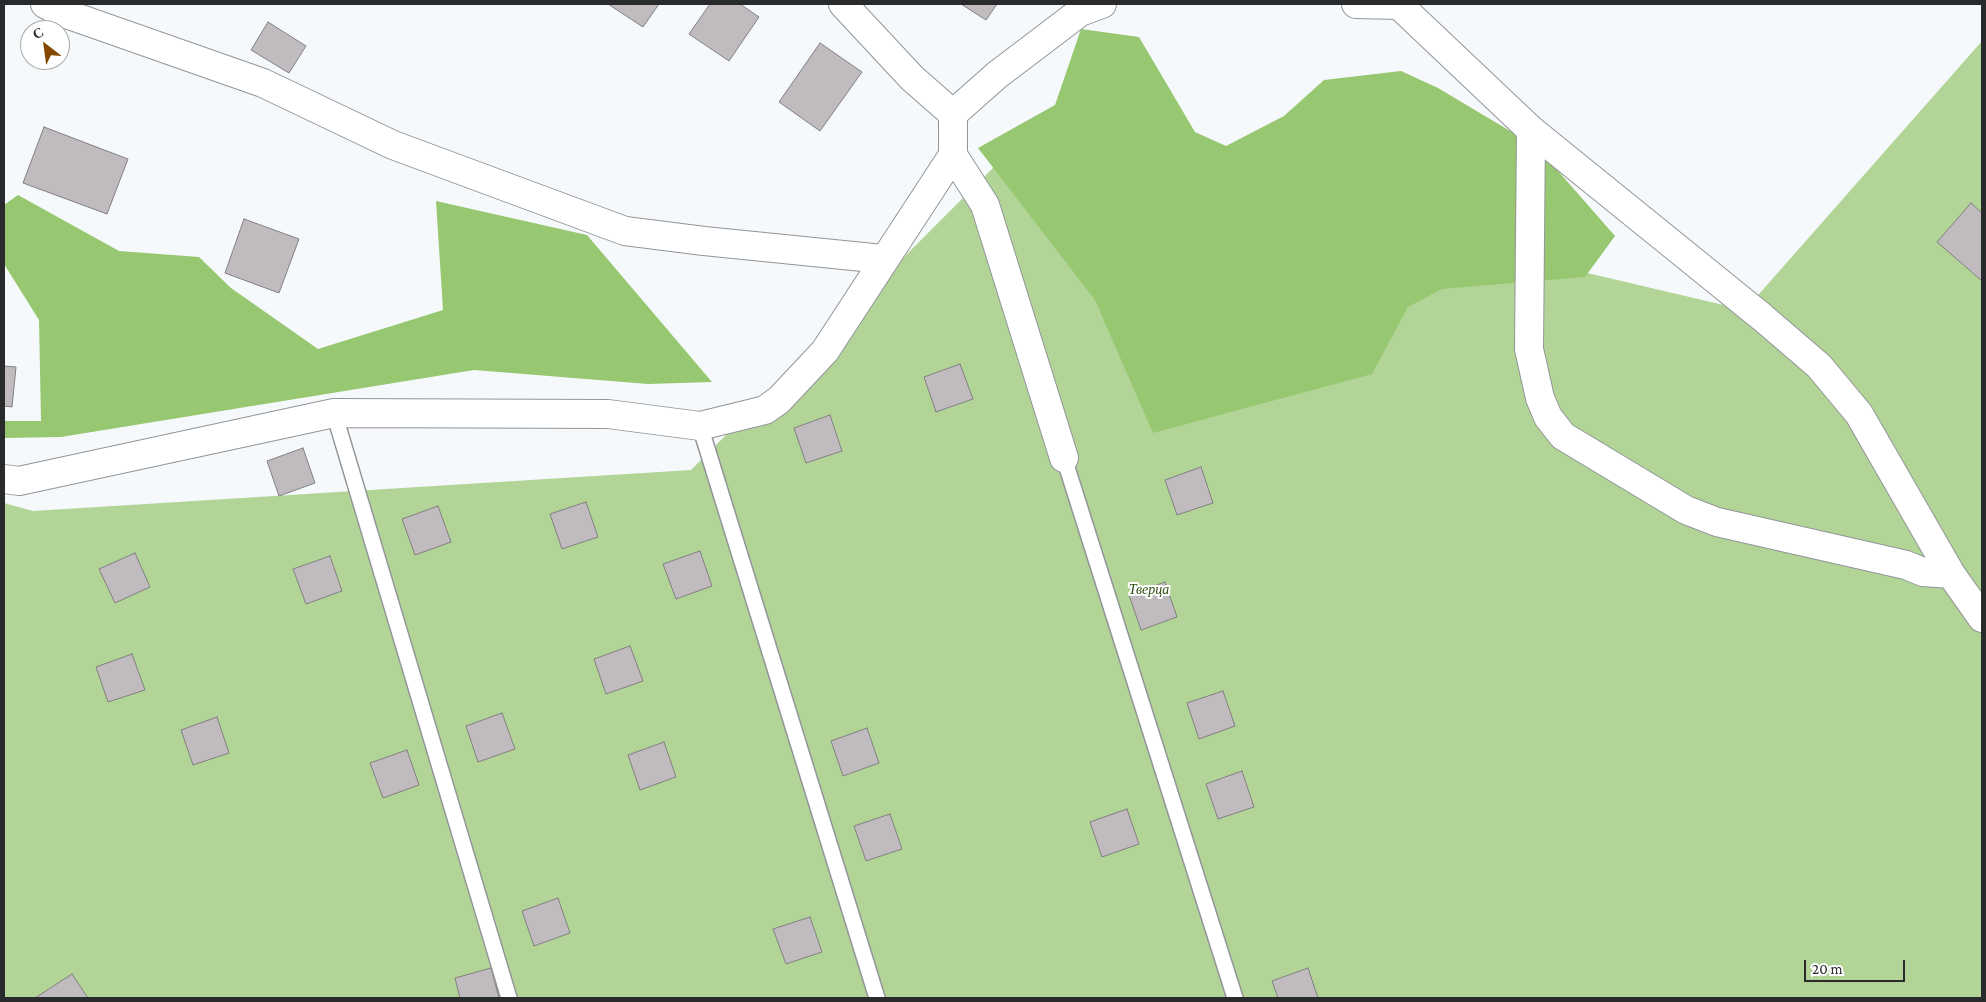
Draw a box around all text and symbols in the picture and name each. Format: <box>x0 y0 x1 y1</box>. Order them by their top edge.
north arrow <box>20 20 70 70</box>
text: С <box>30 23 46 42</box>
park label: Тверца <box>1129 582 1169 598</box>
scale bar <box>1806 950 1907 982</box>
text: 20 m <box>1812 961 1843 977</box>

